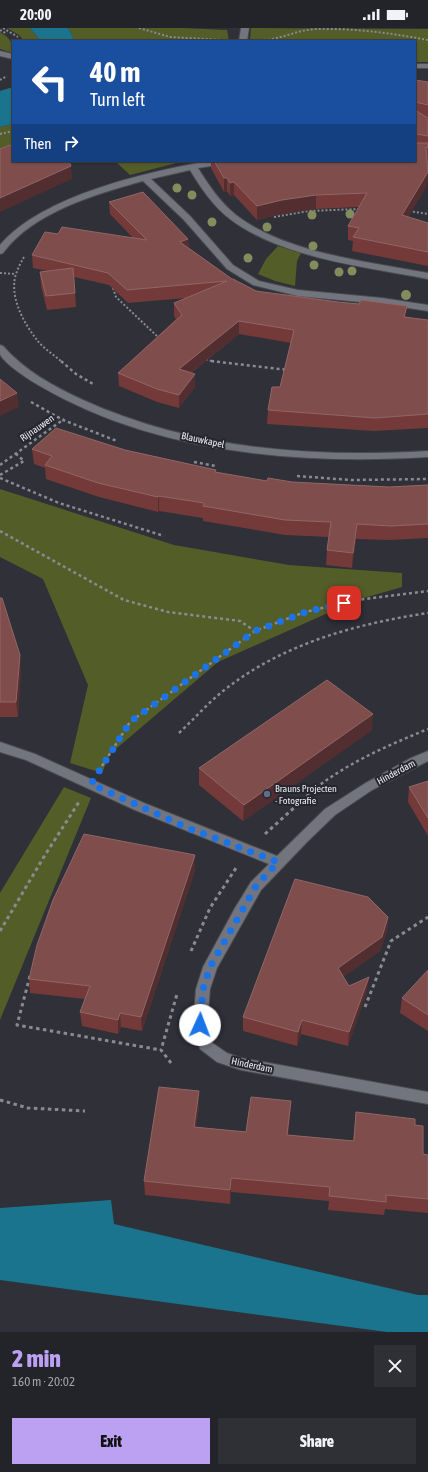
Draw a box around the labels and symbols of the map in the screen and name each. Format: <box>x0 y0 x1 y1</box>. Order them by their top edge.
street label: Rijnauwen <box>18 412 56 444</box>
street label: Blauwkapel <box>180 430 226 450</box>
pin <box>327 586 361 620</box>
street label: Hinderdam <box>375 757 417 787</box>
place label: Brauns Projecten - Fotografie <box>275 783 337 806</box>
marker: Brauns Projecten - Fotografie <box>262 789 272 799</box>
position arrow <box>179 1004 221 1046</box>
street label: Hinderdam <box>230 1055 274 1075</box>

